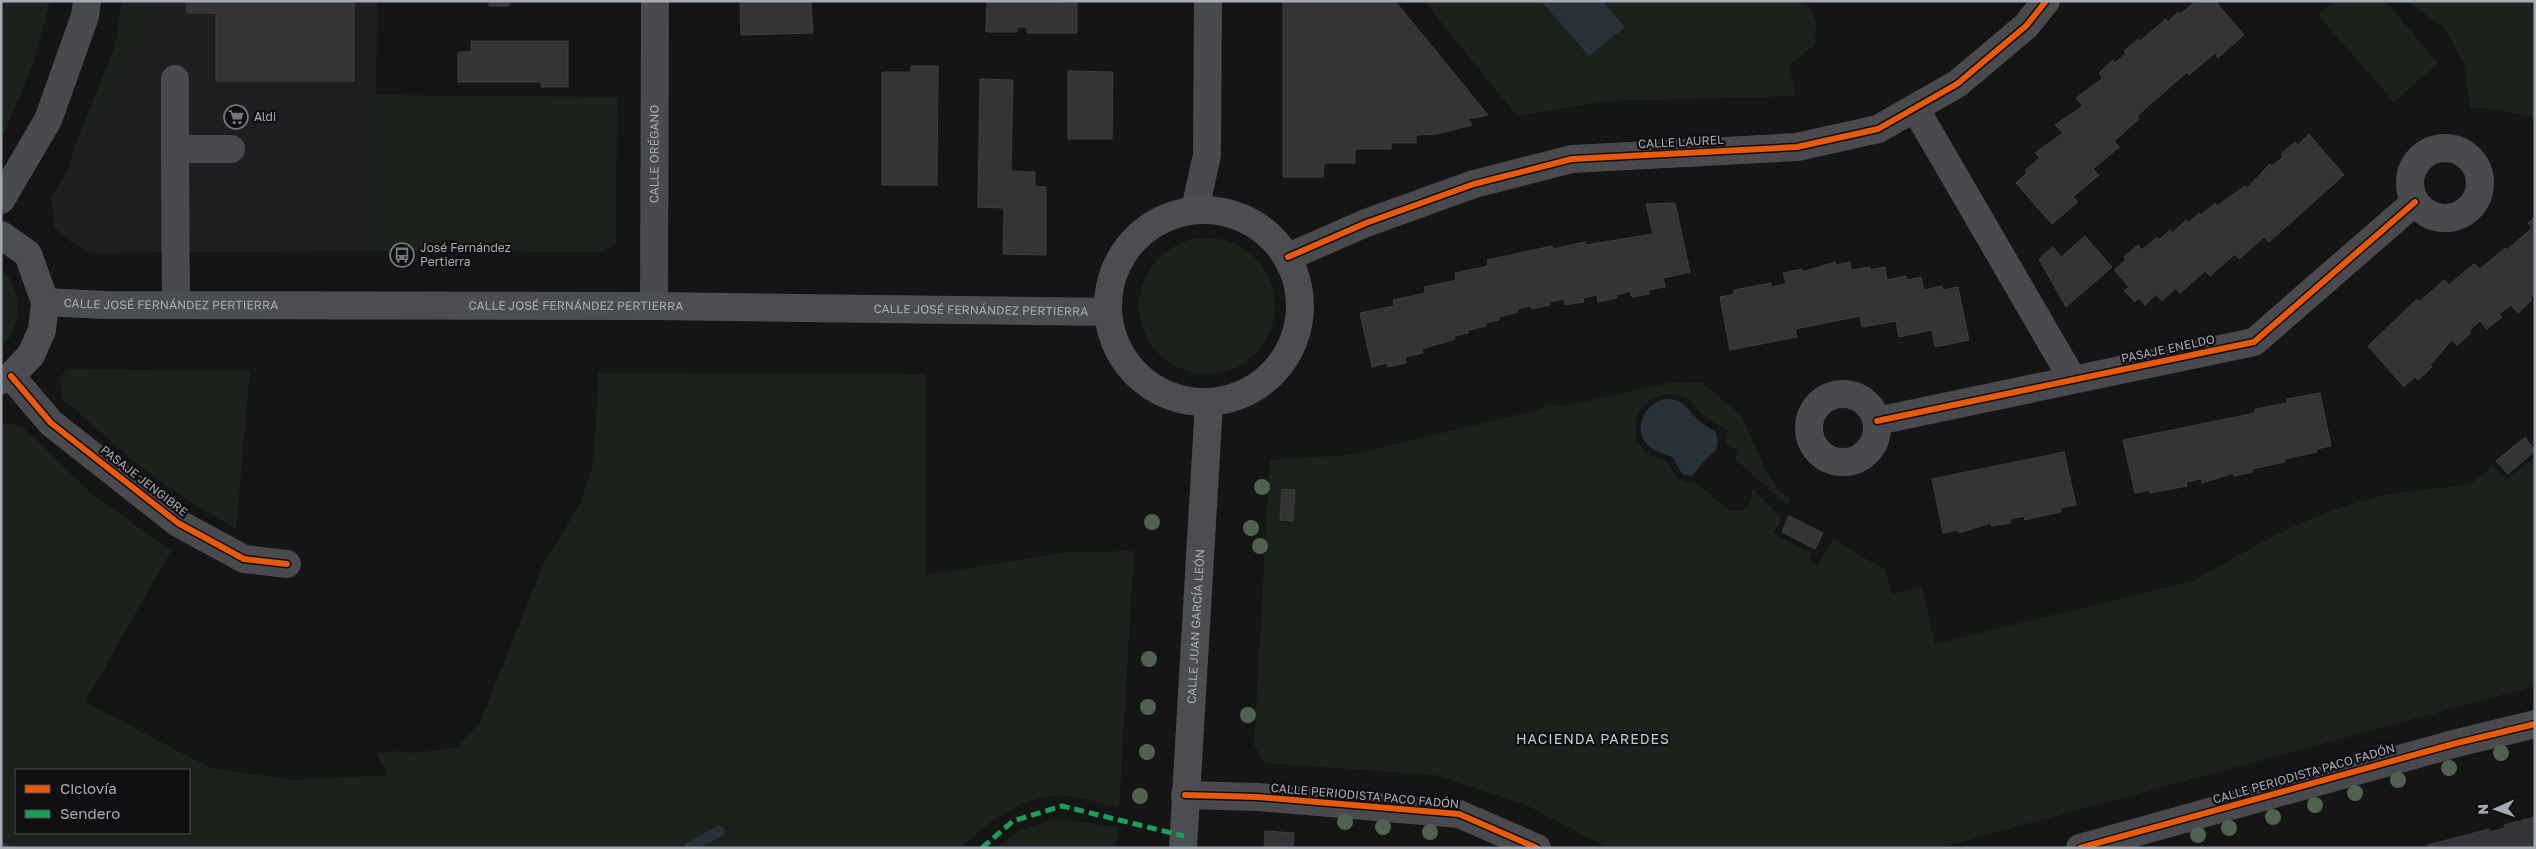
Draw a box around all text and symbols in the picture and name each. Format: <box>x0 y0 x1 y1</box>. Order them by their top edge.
supermarket icon: Aldi <box>223 104 249 130</box>
street label: CALLE ORÉGANO <box>646 105 662 203</box>
place label: Aldi <box>254 109 276 124</box>
street label: CALLE LAUREL <box>1638 132 1724 151</box>
place label: José Fernández Pertierra <box>420 240 511 269</box>
bus stop icon: José Fernández Pertierra <box>389 242 415 268</box>
street label: CALLE JOSÉ FERNÁNDEZ PERTIERRA <box>63 295 278 312</box>
street label: CALLE JOSÉ FERNÁNDEZ PERTIERRA <box>469 298 683 313</box>
street label: CALLE JOSÉ FERNÁNDEZ PERTIERRA <box>873 301 1088 319</box>
street label: PASAJE ENELDO <box>2120 331 2216 366</box>
street label: PASAJE JENGIBRE <box>98 442 191 519</box>
street label: CALLE JUAN GARCÍA LEÓN <box>1183 549 1207 704</box>
district label: HACIENDA PAREDES <box>1516 730 1670 747</box>
street label: CALLE PERIODISTA PACO FADÓN <box>2211 740 2397 807</box>
legend <box>15 769 190 834</box>
text: Ciclovía <box>60 779 117 797</box>
street label: CALLE PERIODISTA PACO FADÓN <box>1270 780 1460 811</box>
north arrow <box>2471 784 2521 834</box>
text: Sendero <box>60 804 120 822</box>
text: N <box>2474 804 2491 815</box>

